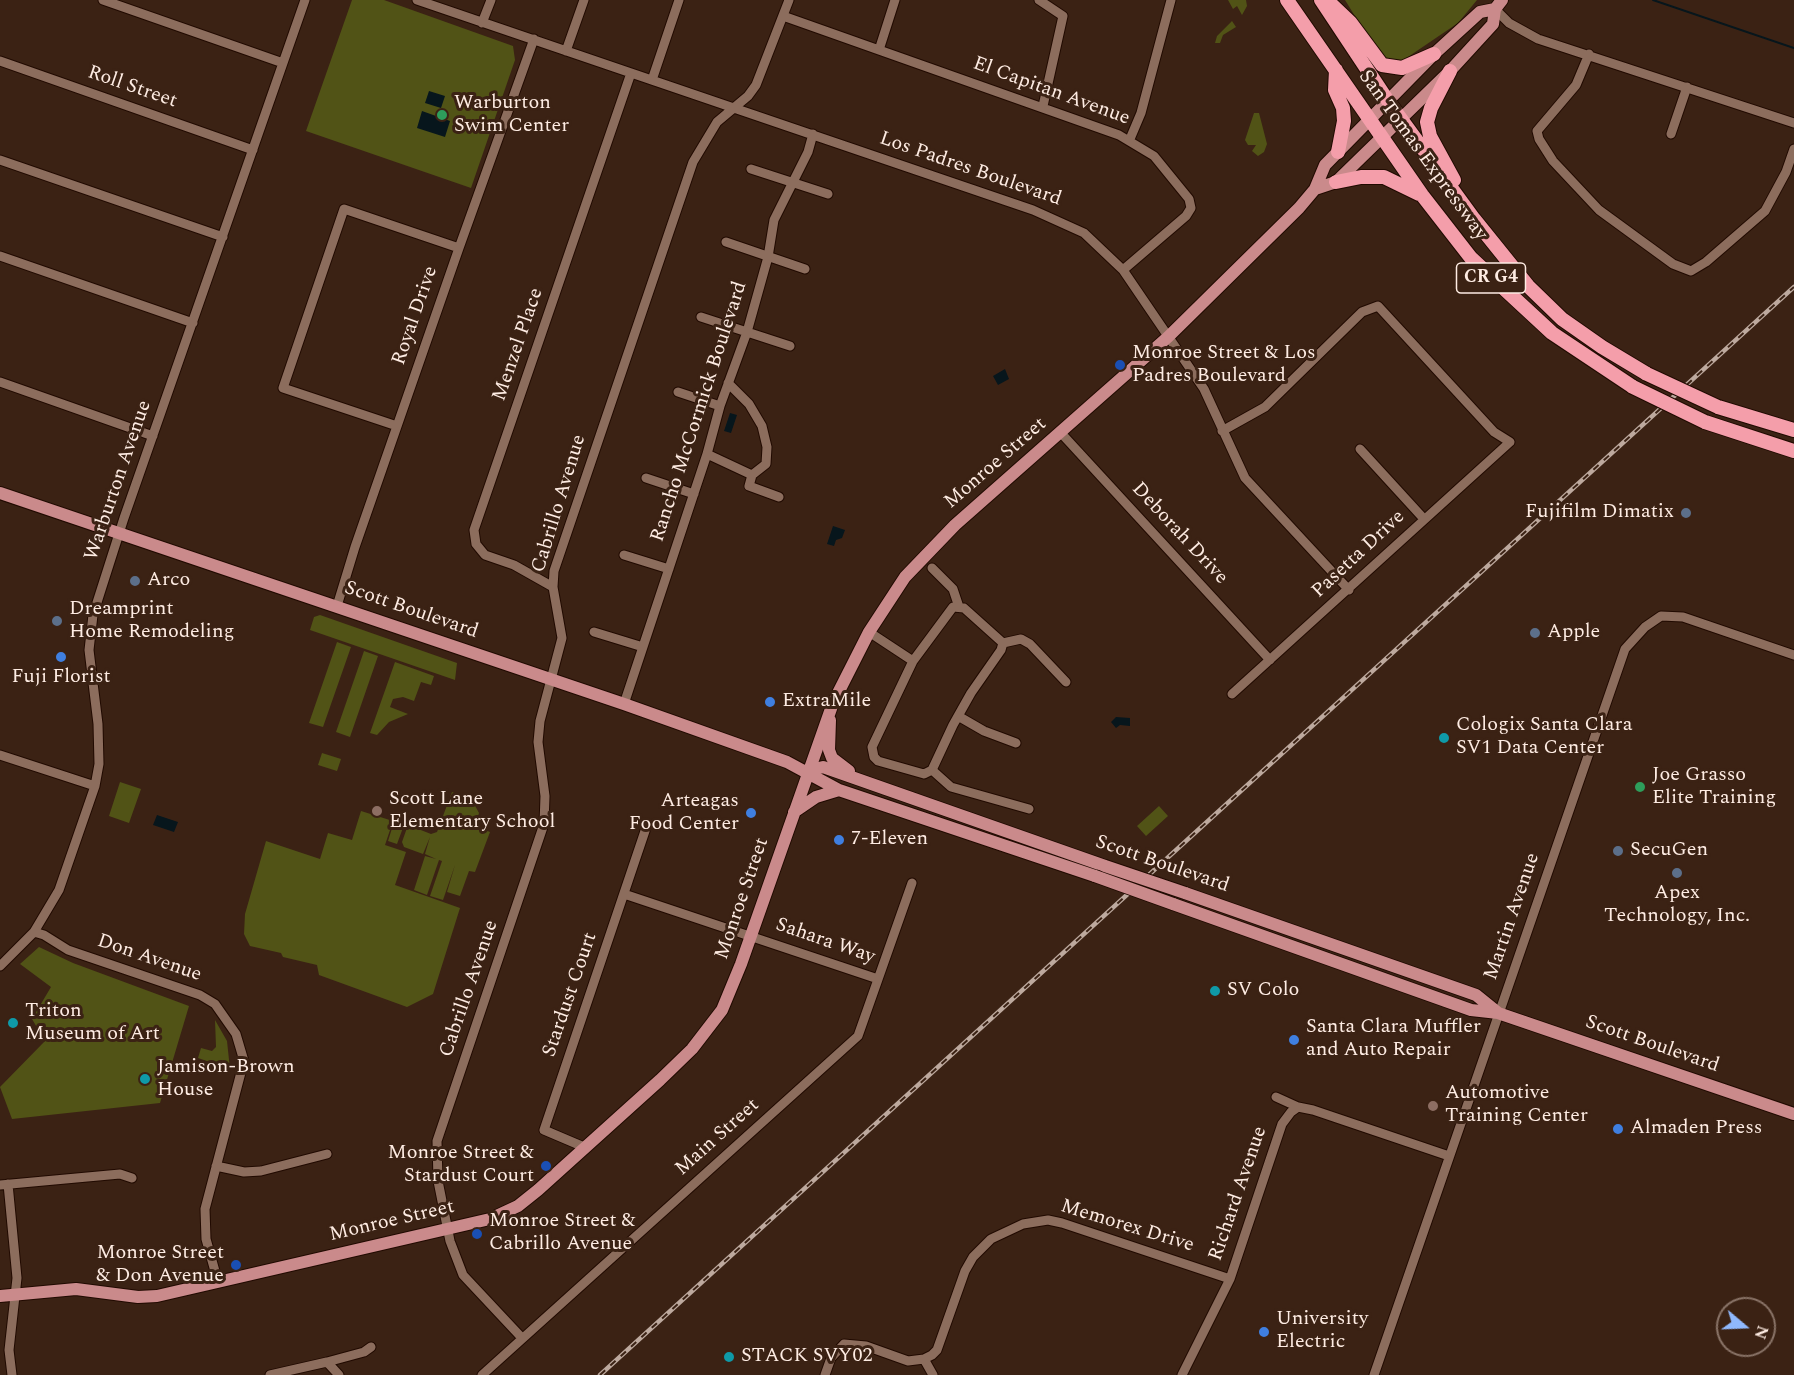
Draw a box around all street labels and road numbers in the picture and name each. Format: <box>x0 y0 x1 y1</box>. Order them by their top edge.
street label: El Capitan Avenue <box>969 52 1133 132</box>
street label: Roll Street <box>84 61 180 115</box>
street label: San Tomas Expressway <box>1352 66 1492 246</box>
street label: Los Padres Boulevard <box>876 128 1064 212</box>
street label: Royal Drive <box>388 263 444 369</box>
road number: CR G4 <box>1456 263 1526 293</box>
street label: Rancho McCormick Boulevard <box>646 279 754 545</box>
street label: Menzel Place <box>488 285 550 405</box>
street label: Warburton Avenue <box>80 398 158 564</box>
street label: Monroe Street <box>940 413 1052 515</box>
street label: Cabrillo Avenue <box>528 432 592 576</box>
street label: Deborah Drive <box>1126 478 1232 590</box>
street label: Pasetta Drive <box>1308 506 1410 604</box>
street label: Scott Boulevard <box>341 577 481 645</box>
street label: Scott Boulevard <box>1092 831 1232 899</box>
street label: Monroe Street <box>711 835 775 963</box>
street label: Martin Avenue <box>1480 850 1546 984</box>
street label: Sahara Way <box>772 914 878 970</box>
street label: Cabrillo Avenue <box>435 917 505 1061</box>
street label: Don Avenue <box>94 930 204 988</box>
street label: Stardust Court <box>538 930 604 1060</box>
street label: Scott Boulevard <box>1582 1011 1722 1079</box>
street label: Main Street <box>671 1094 765 1182</box>
street label: Richard Avenue <box>1205 1124 1273 1264</box>
street label: Memorex Drive <box>1057 1195 1197 1259</box>
street label: Monroe Street <box>327 1196 457 1248</box>

